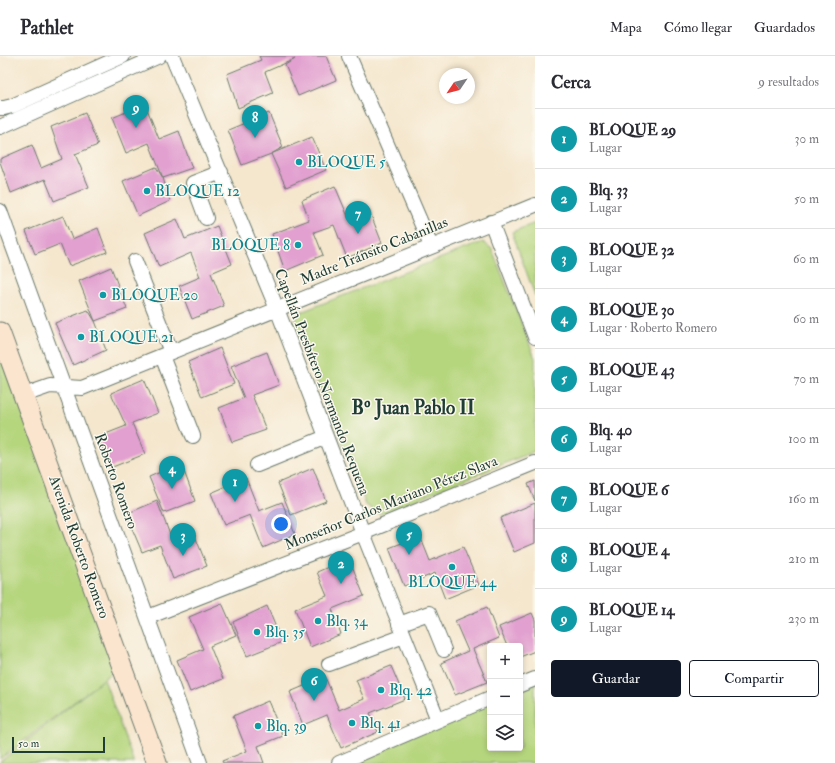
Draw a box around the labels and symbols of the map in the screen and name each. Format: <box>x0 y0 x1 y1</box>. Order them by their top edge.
north arrow <box>439 68 475 104</box>
pin: 9 <box>123 95 149 128</box>
pin: 8 <box>242 105 268 138</box>
place label: BLOQUE 5 <box>307 153 386 172</box>
marker: BLOQUE 5 <box>294 157 304 167</box>
place label: BLOQUE 12 <box>155 182 240 201</box>
marker: BLOQUE 12 <box>142 186 152 196</box>
pin: 7 <box>345 201 371 234</box>
street label: Madre Tránsito Cabanillas <box>297 213 451 289</box>
place label: BLOQUE 8 <box>211 236 290 255</box>
marker: BLOQUE 8 <box>293 240 303 250</box>
street label: Capellán Presbítero Normando Requena <box>269 266 374 499</box>
place label: BLOQUE 20 <box>111 286 198 305</box>
marker: BLOQUE 20 <box>98 290 108 300</box>
place label: BLOQUE 21 <box>89 328 174 347</box>
marker: BLOQUE 21 <box>76 332 86 342</box>
district label: Bº Juan Pablo II <box>351 396 475 420</box>
street label: Roberto Romero <box>90 430 142 532</box>
street label: Monseñor Carlos Mariano Pérez Slava <box>282 451 501 555</box>
pin: 4 <box>159 456 185 489</box>
pin: 1 <box>222 469 248 502</box>
street label: Avenida Roberto Romero <box>44 472 114 621</box>
your location <box>271 514 291 534</box>
pin: 5 <box>396 522 422 555</box>
pin: 3 <box>170 523 196 556</box>
pin: 2 <box>328 551 354 584</box>
marker: BLOQUE 44 <box>447 562 457 572</box>
place label: BLOQUE 44 <box>408 573 497 592</box>
place label: Blq. 34 <box>326 612 368 631</box>
marker: Blq. 34 <box>313 616 323 626</box>
place label: Blq. 35 <box>265 623 305 642</box>
marker: Blq. 35 <box>252 627 262 637</box>
pin: 6 <box>301 668 327 701</box>
place label: Blq. 42 <box>389 681 433 700</box>
marker: Blq. 42 <box>376 685 386 695</box>
place label: Blq. 41 <box>360 714 401 733</box>
place label: Blq. 39 <box>266 717 307 736</box>
marker: Blq. 41 <box>347 718 357 728</box>
marker: Blq. 39 <box>253 721 263 731</box>
scale bar <box>12 735 105 754</box>

